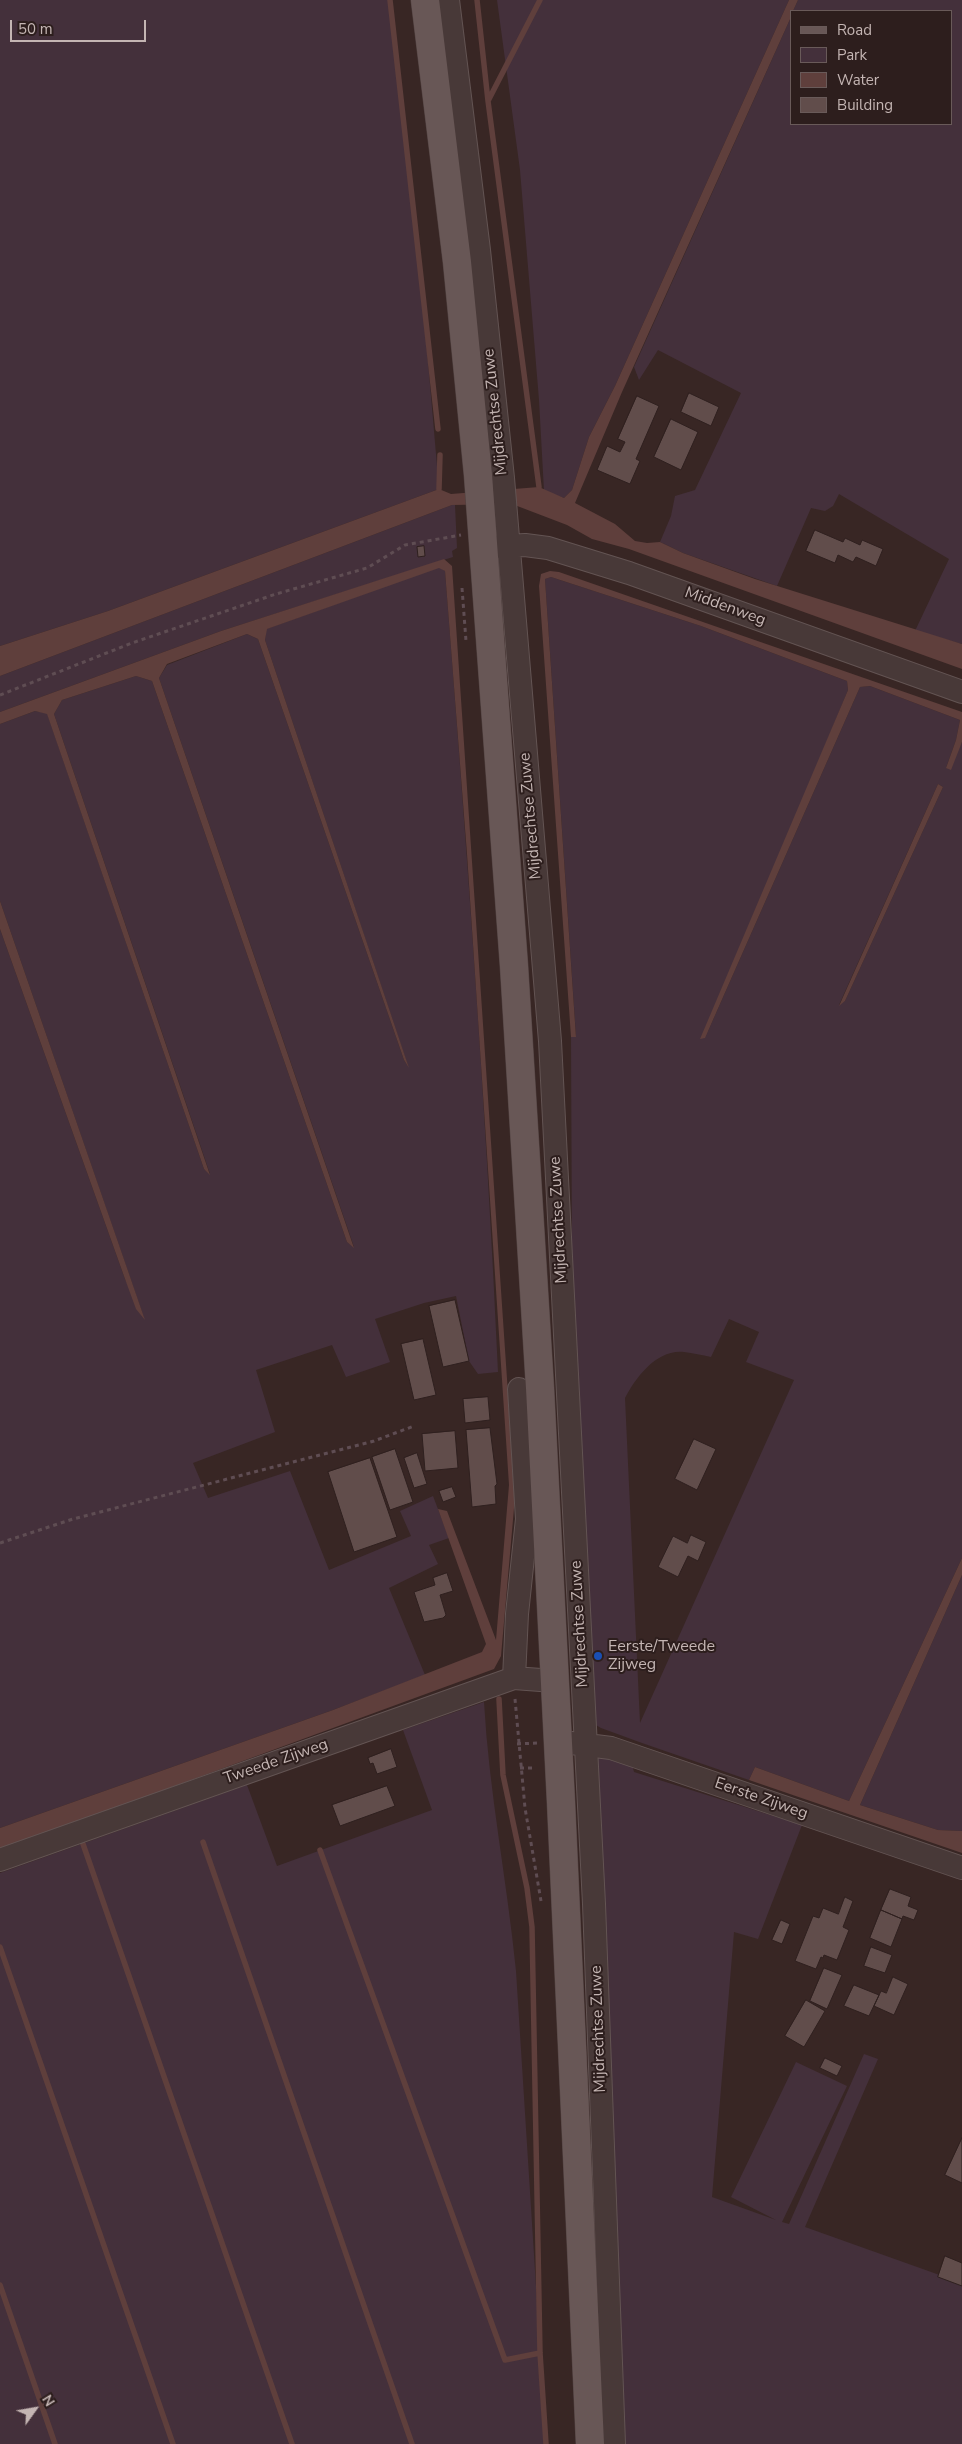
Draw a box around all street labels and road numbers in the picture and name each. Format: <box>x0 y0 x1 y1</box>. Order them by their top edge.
street label: Mijdrechtse Zuwe <box>480 348 512 476</box>
street label: Middenweg <box>682 583 768 631</box>
street label: Mijdrechtse Zuwe <box>516 752 546 880</box>
street label: Mijdrechtse Zuwe <box>546 1156 572 1284</box>
street label: Mijdrechtse Zuwe <box>567 1560 593 1688</box>
street label: Tweede Zijweg <box>221 1735 331 1789</box>
street label: Eerste Zijweg <box>712 1774 810 1824</box>
street label: Mijdrechtse Zuwe <box>587 1965 611 2093</box>

